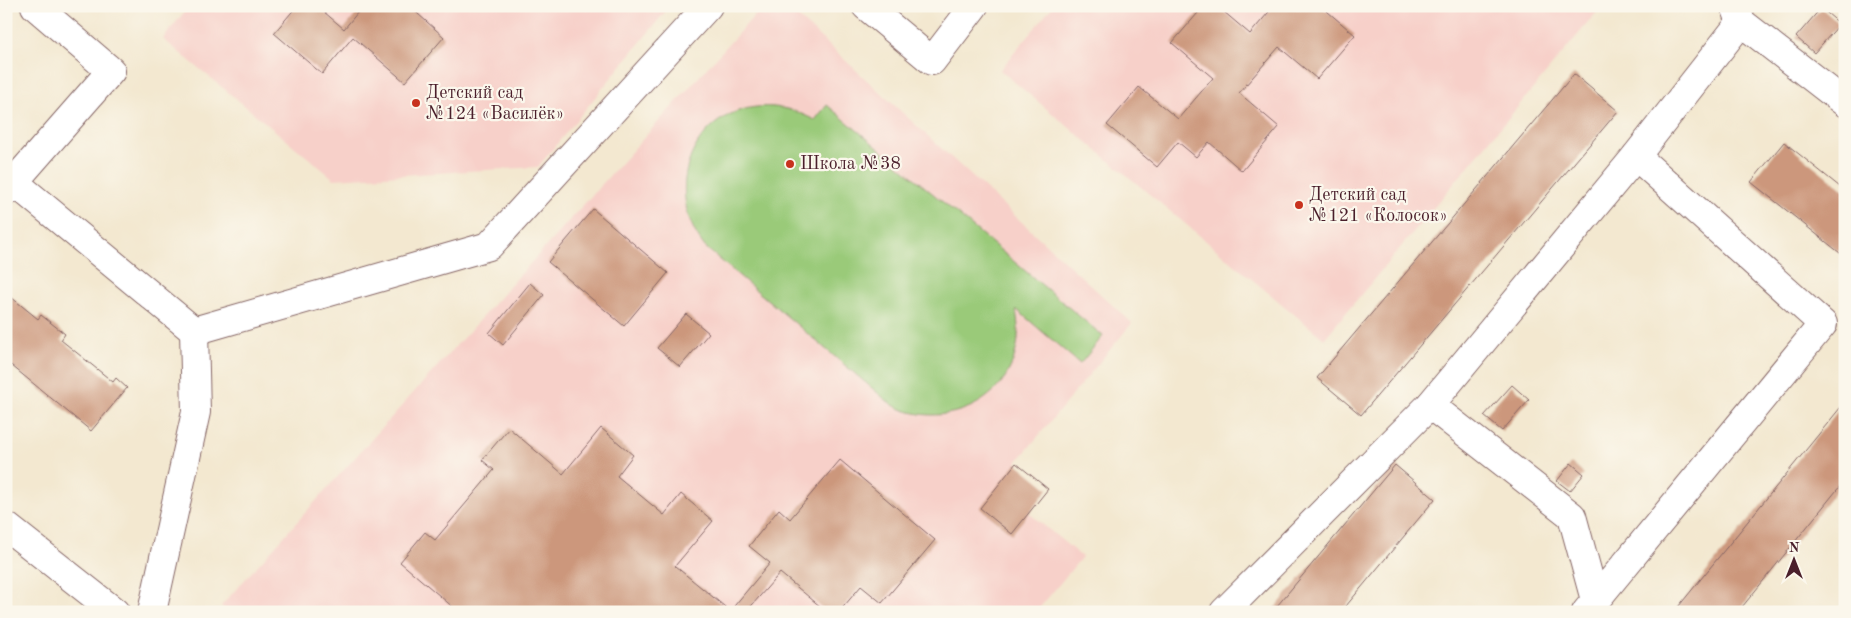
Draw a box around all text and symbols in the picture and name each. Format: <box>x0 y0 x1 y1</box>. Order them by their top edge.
place label: Детский сад №124 «Василёк» <box>426 84 564 123</box>
marker: Детский сад №124 «Василёк» <box>410 97 422 109</box>
place label: Школа №38 <box>800 155 901 173</box>
marker: Школа №38 <box>784 158 796 170</box>
place label: Детский сад №121 «Колосок» <box>1309 186 1448 225</box>
marker: Детский сад №121 «Колосок» <box>1293 199 1305 211</box>
north arrow <box>1768 536 1818 586</box>
text: N <box>1789 541 1800 555</box>

